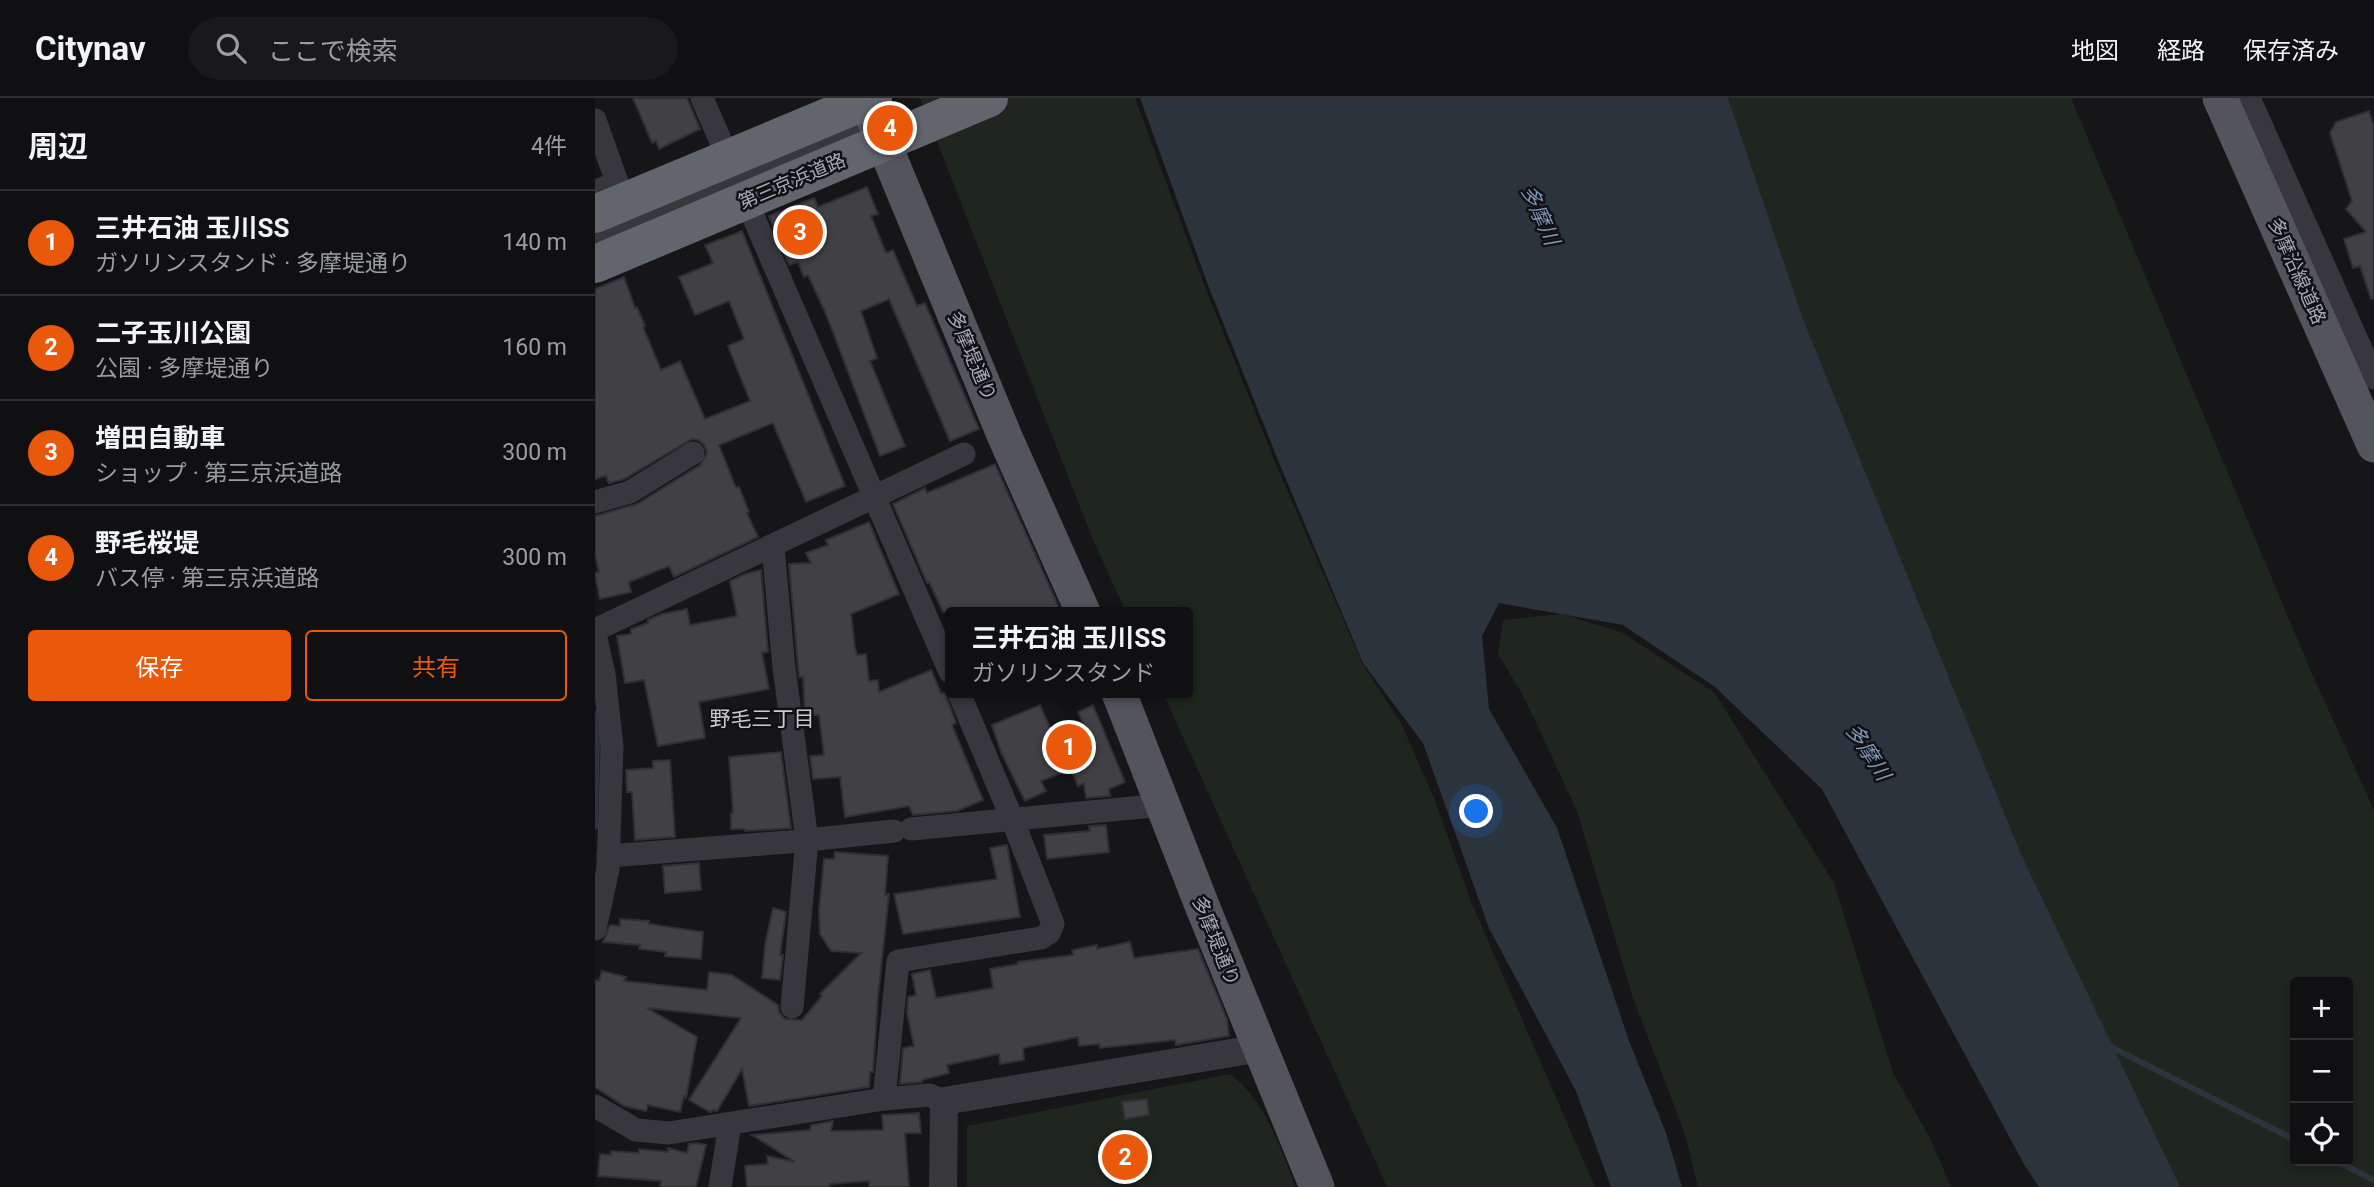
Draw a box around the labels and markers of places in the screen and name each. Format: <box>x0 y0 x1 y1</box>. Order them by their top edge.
pin: 4 <box>867 102 913 154</box>
pin: 3 <box>777 206 823 258</box>
pin: 1 <box>1046 721 1092 773</box>
pin: 2 <box>1102 1131 1148 1183</box>

